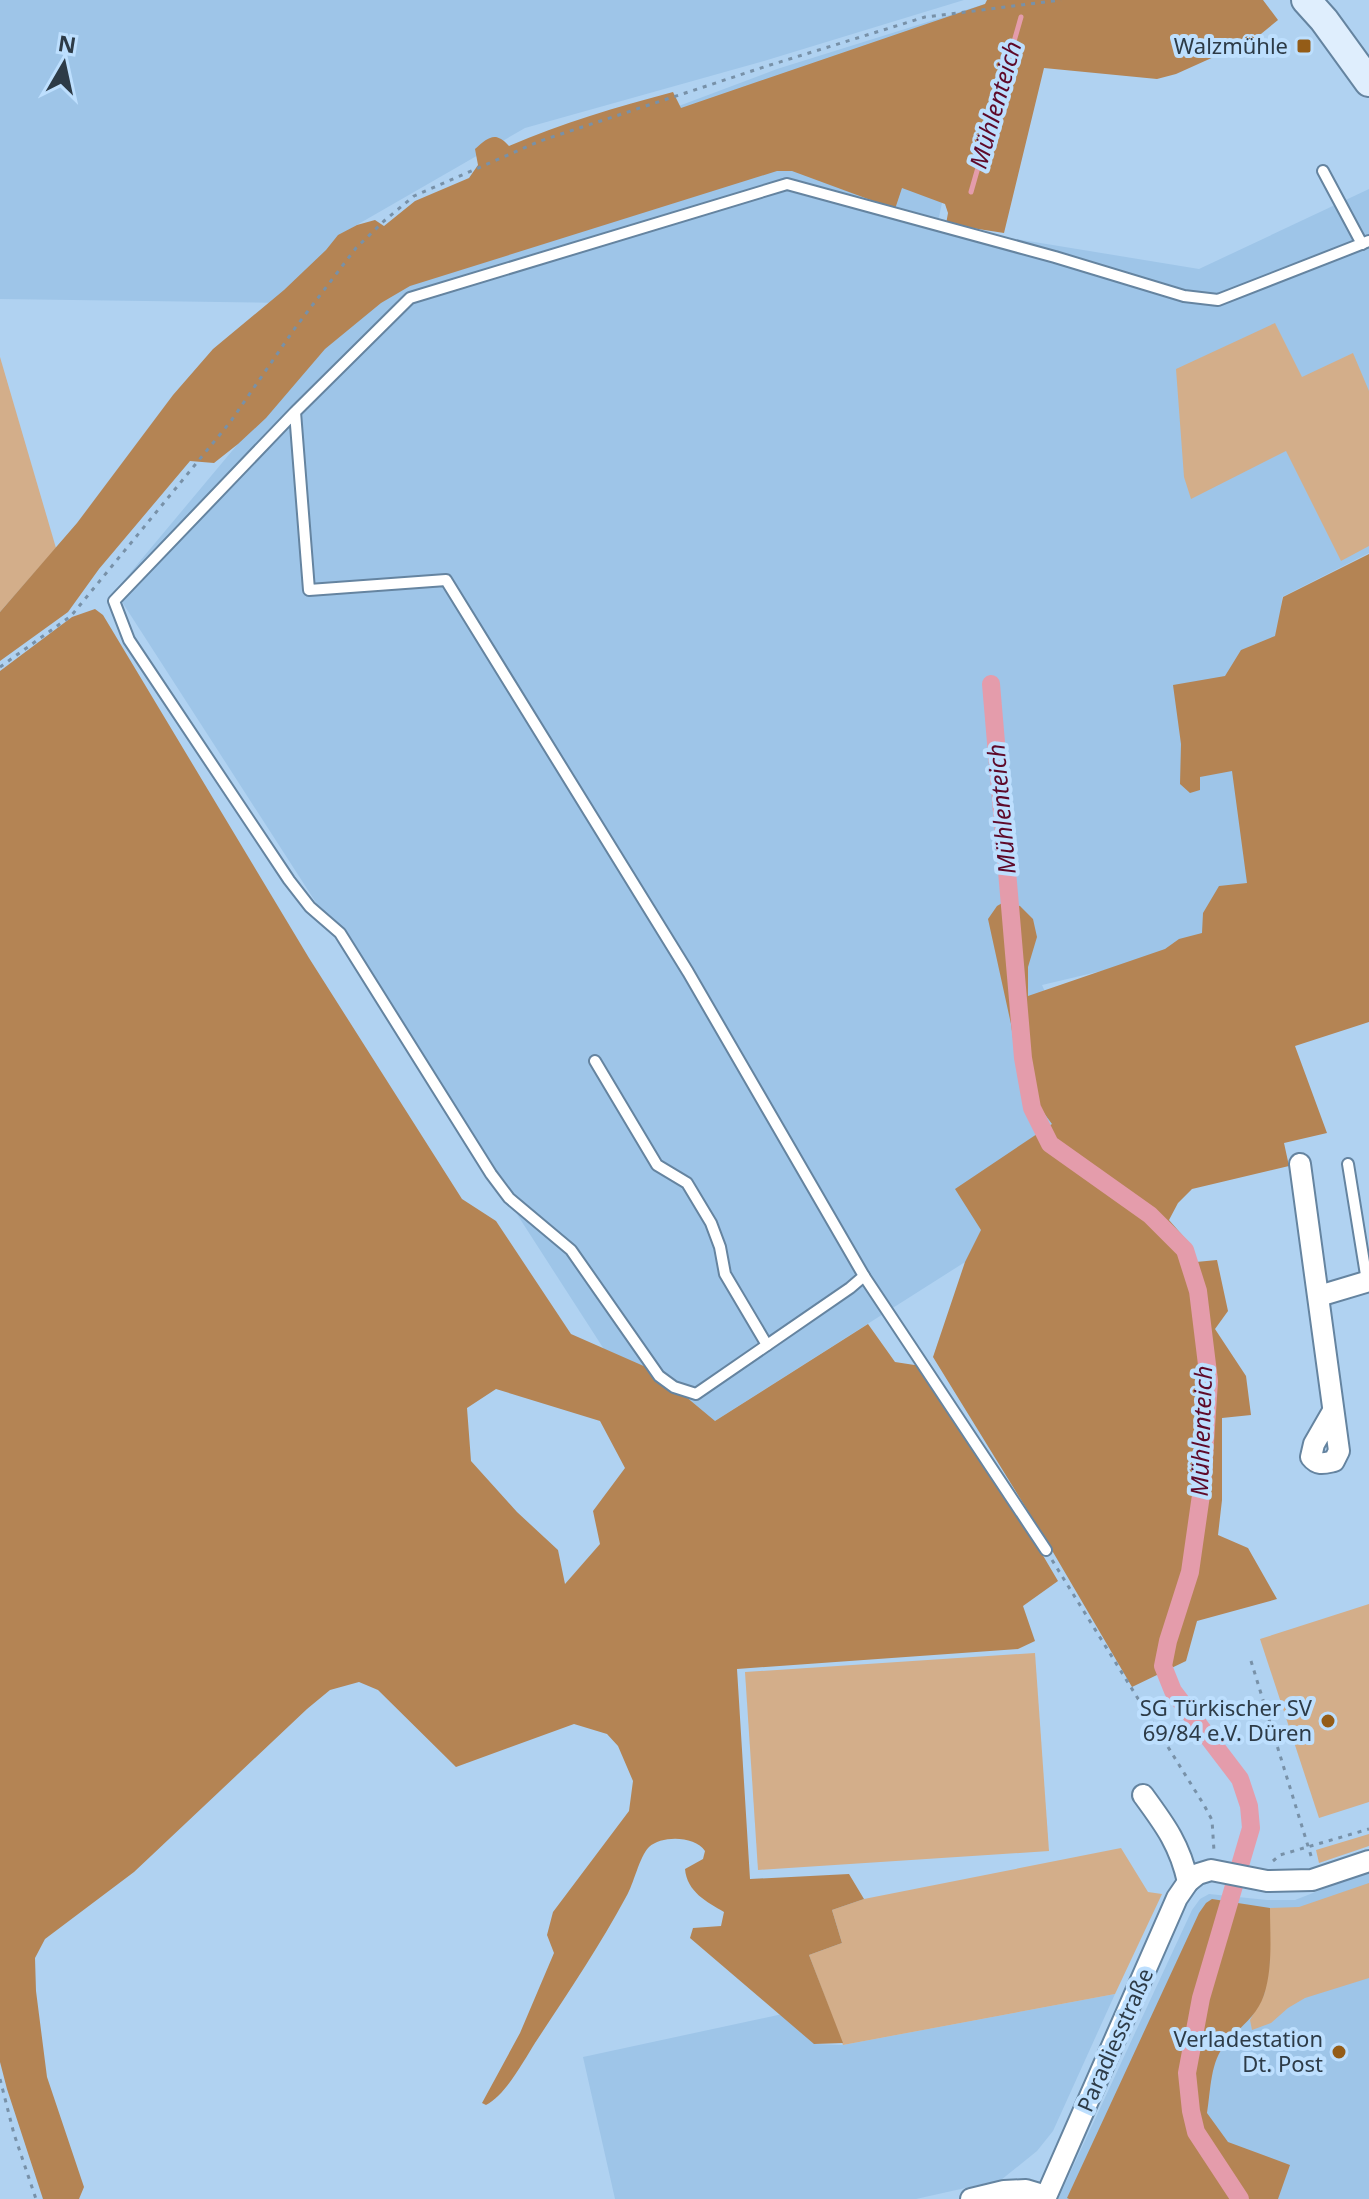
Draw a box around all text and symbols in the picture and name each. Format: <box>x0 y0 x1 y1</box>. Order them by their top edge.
north arrow <box>24 24 104 104</box>
text: N <box>56 27 78 59</box>
place label: Walzmühle <box>1174 30 1288 60</box>
water label: Mühlenteich <box>961 37 1028 172</box>
marker: Walzmühle <box>1295 37 1313 55</box>
water label: Mühlenteich <box>978 742 1023 876</box>
water label: Mühlenteich <box>1182 1365 1219 1497</box>
place label: SG Türkischer SV 69/84 e.V. Düren <box>1140 1692 1313 1747</box>
marker: SG Türkischer SV 69/84 e.V. Düren <box>1319 1712 1337 1730</box>
street label: Paradiesstraße <box>1069 1963 1159 2116</box>
place label: Verladestation Dt. Post <box>1173 2023 1323 2078</box>
marker: Verladestation Dt. Post <box>1330 2043 1348 2061</box>

